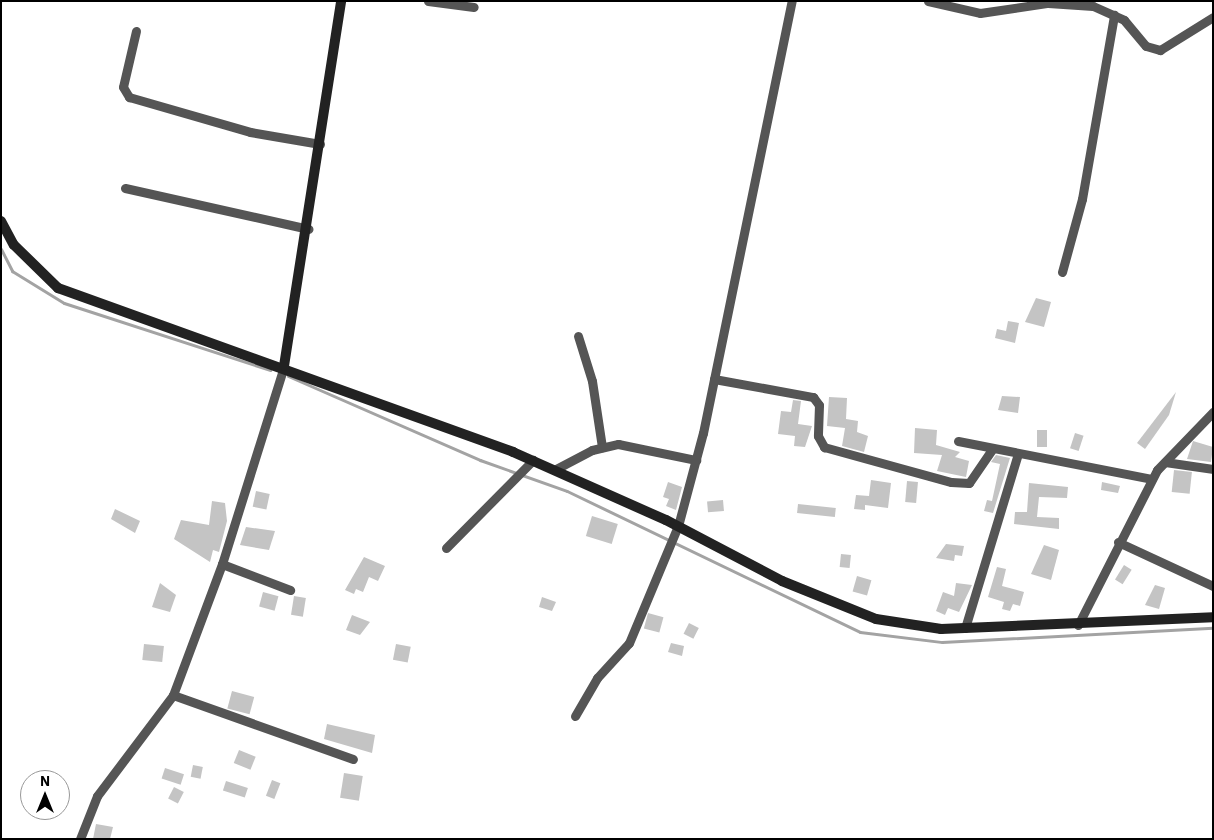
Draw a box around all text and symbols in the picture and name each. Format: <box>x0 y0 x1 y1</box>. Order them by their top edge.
north arrow <box>20 770 70 820</box>
text: N <box>40 772 50 790</box>

